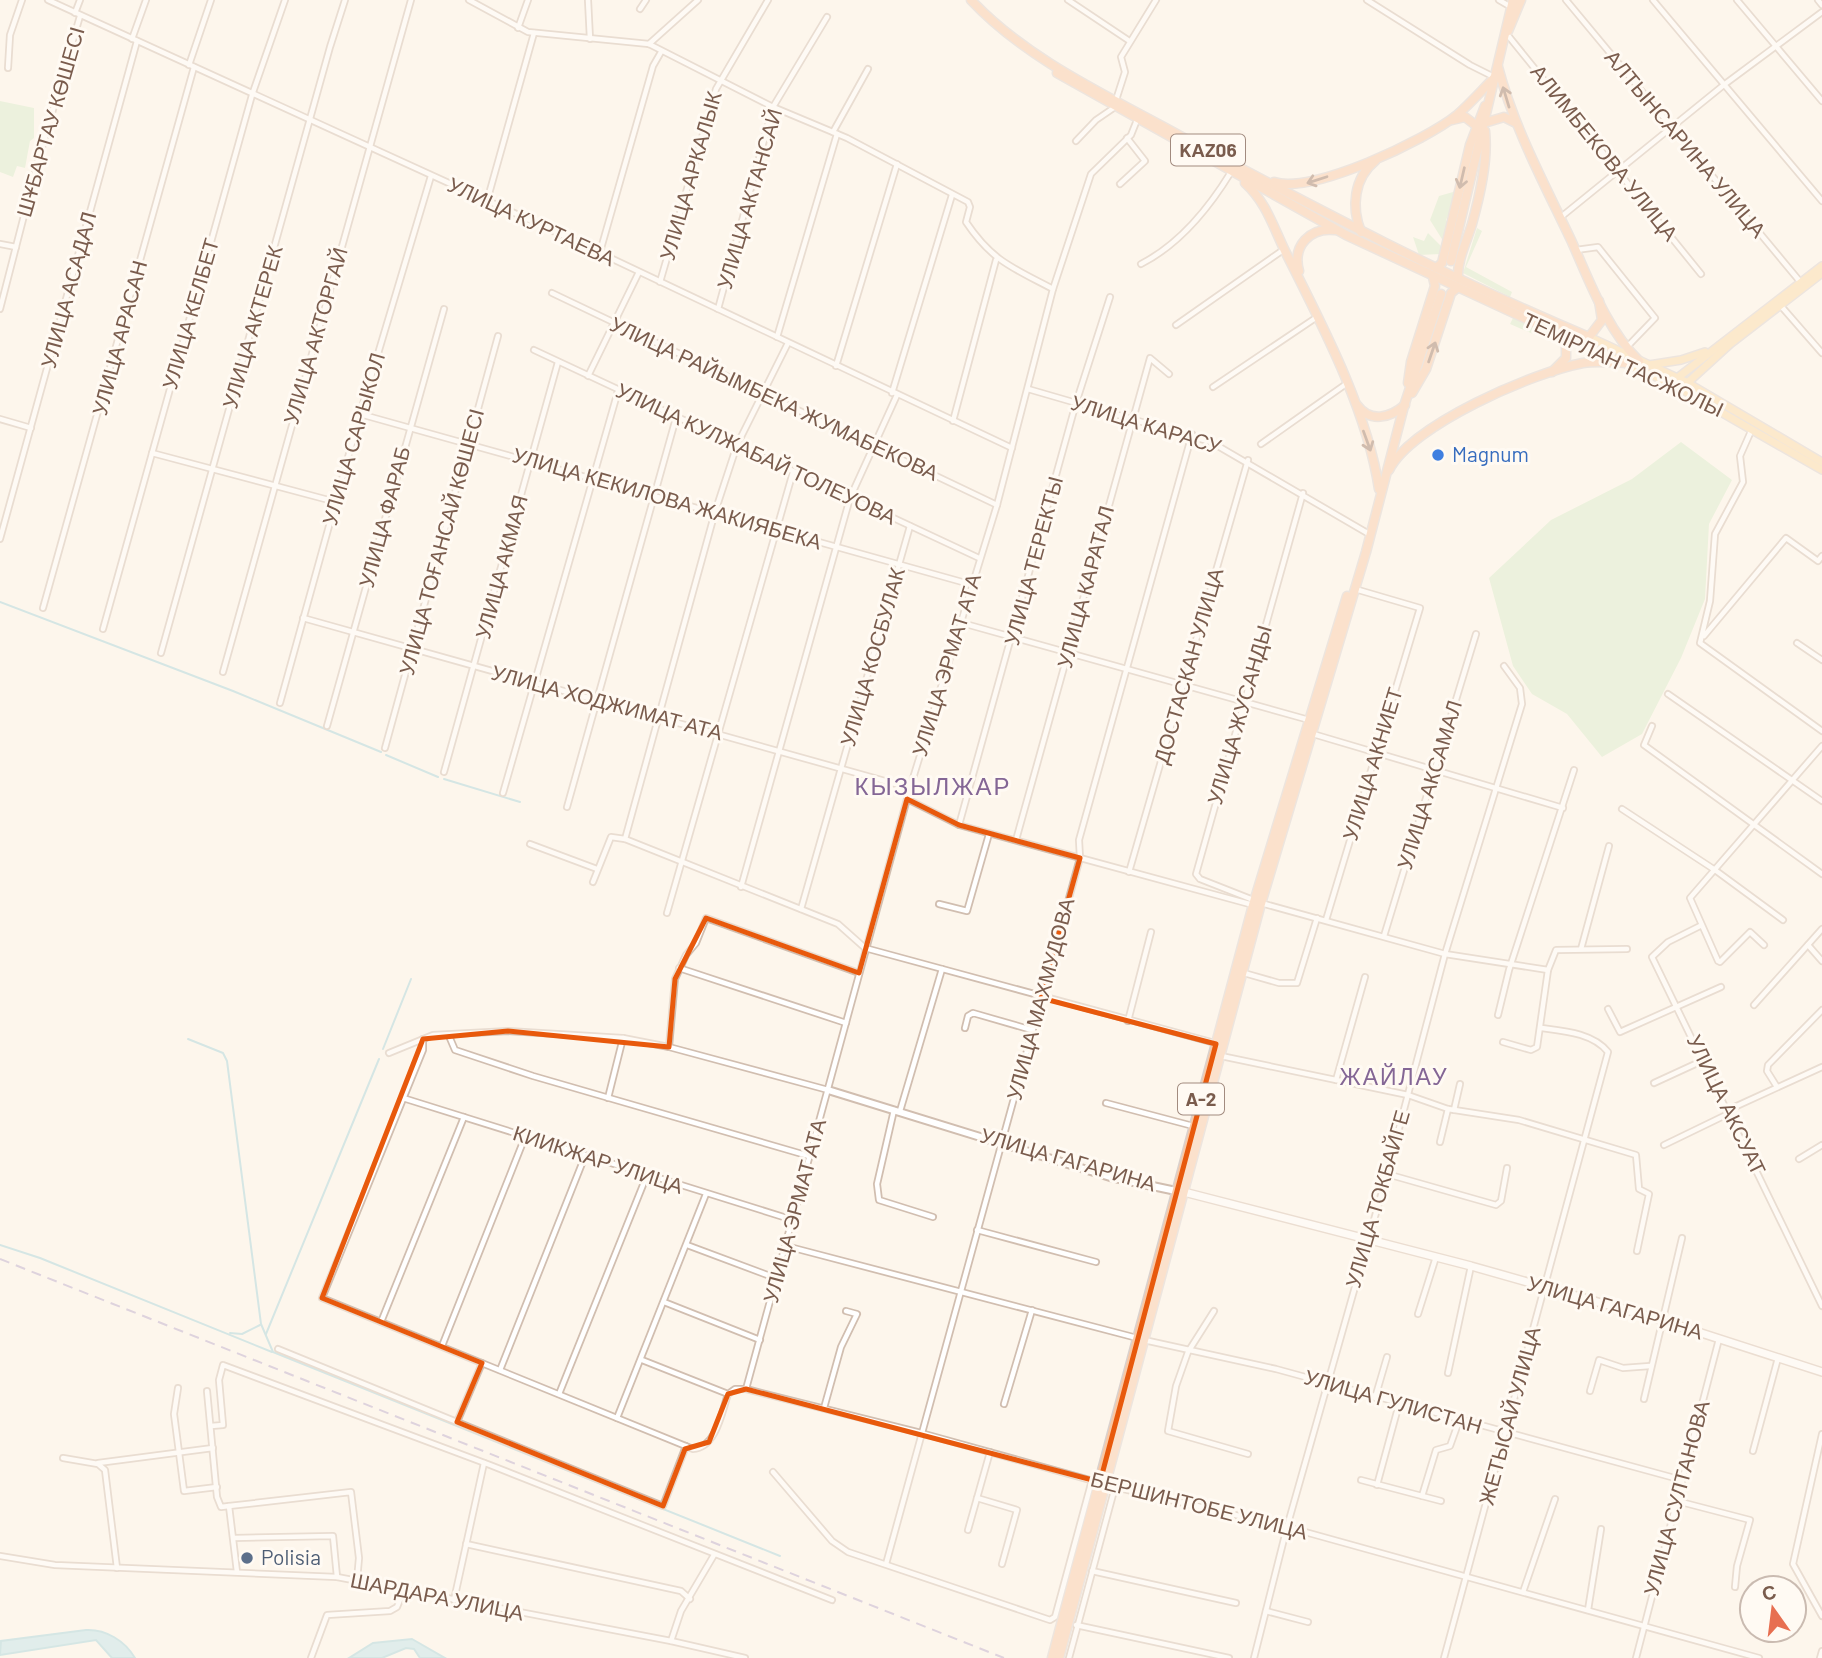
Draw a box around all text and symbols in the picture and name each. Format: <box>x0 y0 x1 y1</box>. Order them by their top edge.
street label: ШҰБАРТАУ КӨШЕСІ <box>10 24 89 220</box>
street label: АЛТЫНСАРИНА УЛИЦА <box>1600 44 1772 242</box>
street label: АЛИМБЕКОВА УЛИЦА <box>1526 59 1684 245</box>
one-way arrow <box>1499 86 1512 108</box>
street label: УЛИЦА АРКАЛЫК <box>653 88 726 263</box>
street label: УЛИЦА АКТАНСАЙ <box>711 105 786 292</box>
road number: KАZ06 <box>1171 134 1245 166</box>
one-way arrow <box>1455 167 1468 189</box>
street label: УЛИЦА КУРТАЕВА <box>444 171 619 270</box>
one-way arrow <box>1306 175 1328 187</box>
street label: УЛИЦА АСАДАЛ <box>35 209 100 370</box>
street label: УЛИЦА КЕЛБЕТ <box>156 235 223 392</box>
street label: УЛИЦА АКТЕРЕК <box>216 241 287 411</box>
street label: УЛИЦА АКТОРГАЙ <box>277 244 352 427</box>
street label: УЛИЦА АРАСАН <box>86 257 151 418</box>
street label: ТЕМІРЛАН ТАСЖОЛЫ <box>1519 306 1728 421</box>
street label: УЛИЦА РАЙЫМБЕКА ЖУМАБЕКОВА <box>606 310 943 485</box>
one-way arrow <box>1427 341 1439 363</box>
street label: УЛИЦА САРЫКОЛ <box>316 349 389 528</box>
street label: УЛИЦА КУЛЖАБАЙ ТОЛЕУОВА <box>613 377 901 529</box>
street label: УЛИЦА КАРАСУ <box>1068 389 1225 458</box>
street label: УЛИЦА ТОҒАНСАЙ КӨШЕСІ <box>393 406 488 678</box>
one-way arrow <box>1362 429 1375 451</box>
street label: УЛИЦА КЕКИЛОВА ЖАКИЯБЕКА <box>510 441 825 554</box>
place label: Magnum <box>1452 441 1529 466</box>
street label: УЛИЦА ФАРАБ <box>353 443 414 590</box>
marker: Magnum <box>1430 447 1446 463</box>
street label: УЛИЦА ТЕРЕКТЫ <box>998 473 1067 648</box>
street label: УЛИЦА АКМАЯ <box>469 492 532 641</box>
street label: УЛИЦА КАРАТАЛ <box>1051 503 1118 670</box>
street label: УЛИЦА КОСБУЛАК <box>834 564 909 749</box>
street label: ДОСТАСКАН УЛИЦА <box>1148 565 1227 766</box>
street label: УЛИЦА ЭРМАТ АТА <box>906 570 985 759</box>
street label: УЛИЦА ЖУСАНДЫ <box>1201 622 1276 807</box>
street label: УЛИЦА ХОДЖИМАТ АТА <box>489 659 726 744</box>
street label: УЛИЦА АКНИЕТ <box>1336 684 1407 843</box>
street label: УЛИЦА АКСАМАЛ <box>1391 697 1466 872</box>
district label: КЫЗЫЛЖАР <box>855 771 1011 800</box>
street label: УЛИЦА МАХМУДОВА <box>1000 895 1079 1103</box>
street label: УЛИЦА АКСУАТ <box>1683 1030 1772 1179</box>
district label: ЖАЙЛАУ <box>1339 1062 1449 1090</box>
road number: A-2 <box>1178 1084 1224 1114</box>
street label: УЛИЦА ТОКБАЙГЕ <box>1339 1107 1414 1290</box>
street label: УЛИЦА ЭРМАТ АТА <box>757 1116 830 1305</box>
street label: КИИКЖАР УЛИЦА <box>510 1119 687 1198</box>
street label: УЛИЦА ГАГАРИНА <box>978 1122 1159 1196</box>
street label: УЛИЦА ГАГАРИНА <box>1525 1270 1706 1344</box>
street label: ЖЕТЫСАЙ УЛИЦА <box>1473 1324 1544 1508</box>
street label: УЛИЦА ГУЛИСТАН <box>1302 1363 1485 1438</box>
street label: УЛИЦА СУЛТАНОВА <box>1637 1397 1714 1598</box>
street label: БЕРШИНТОБЕ УЛИЦА <box>1088 1465 1310 1544</box>
place label: Polisia <box>261 1544 321 1569</box>
marker: Polisia <box>239 1550 255 1566</box>
street label: ШАРДАРА УЛИЦА <box>349 1566 526 1625</box>
north arrow <box>1738 1574 1808 1644</box>
text: С <box>1759 1579 1778 1605</box>

